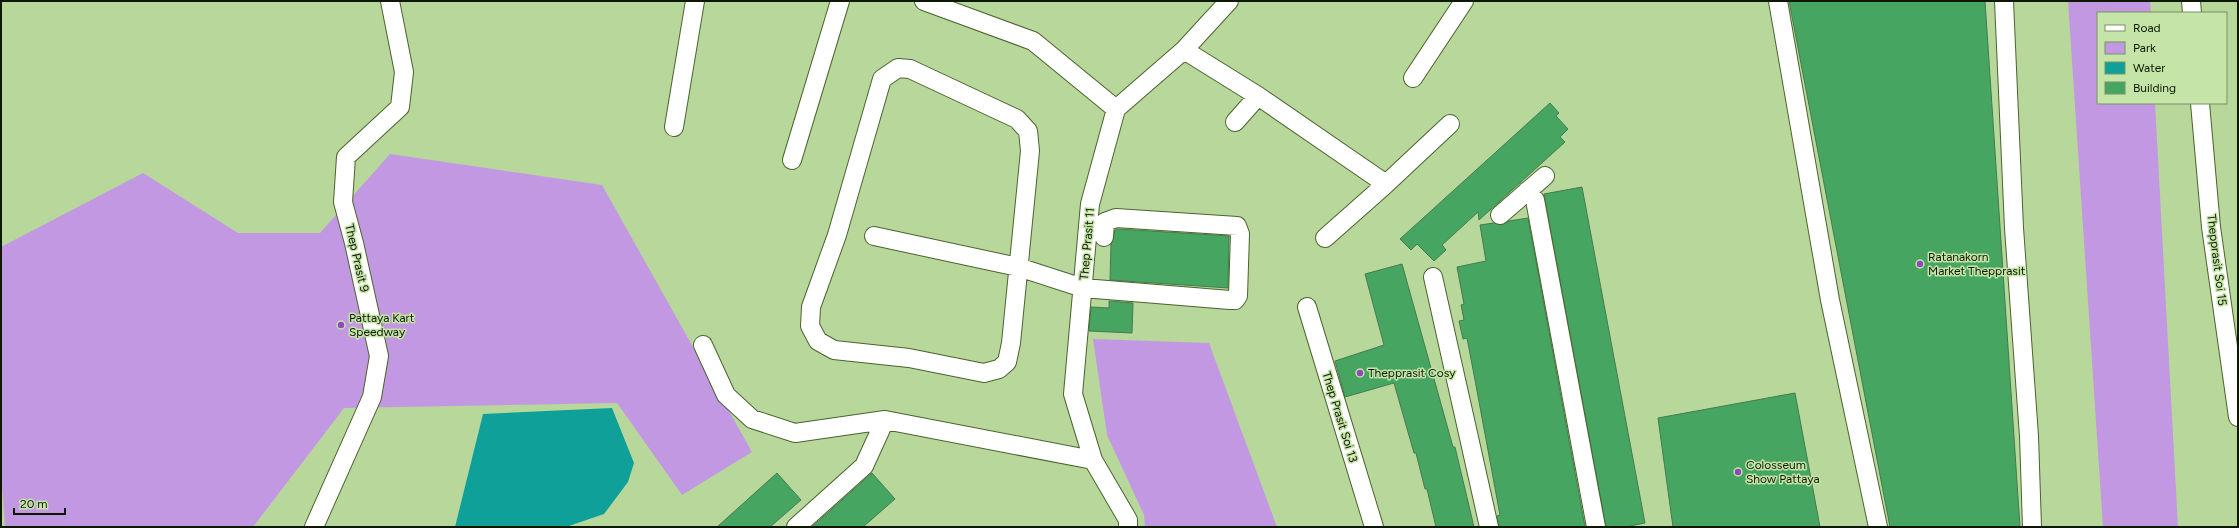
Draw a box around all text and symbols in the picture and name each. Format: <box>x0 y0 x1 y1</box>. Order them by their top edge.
legend <box>2097 12 2227 104</box>
text: Road <box>2133 21 2161 35</box>
text: Park <box>2133 41 2156 55</box>
text: Water <box>2133 61 2165 75</box>
text: Building <box>2133 81 2176 95</box>
street label: Thep Prasit 11 <box>1077 207 1097 281</box>
street label: Thepprasit Soi 15 <box>2204 213 2230 307</box>
street label: Thep Prasit 9 <box>342 222 372 294</box>
place label: Ratanakorn Market Thepprasit <box>1928 250 2026 278</box>
marker: Ratanakorn Market Thepprasit <box>1915 259 1925 269</box>
place label: Pattaya Kart Speedway <box>349 311 415 339</box>
marker: Pattaya Kart Speedway <box>336 320 346 330</box>
place label: Thepprasit Cosy <box>1368 366 1456 380</box>
marker: Thepprasit Cosy <box>1355 368 1365 378</box>
street label: Thep Prasit Soi 13 <box>1319 370 1361 464</box>
place label: Colosseum Show Pattaya <box>1746 458 1820 486</box>
marker: Colosseum Show Pattaya <box>1733 467 1743 477</box>
scale bar <box>14 490 65 516</box>
text: 20 m <box>20 497 48 511</box>

